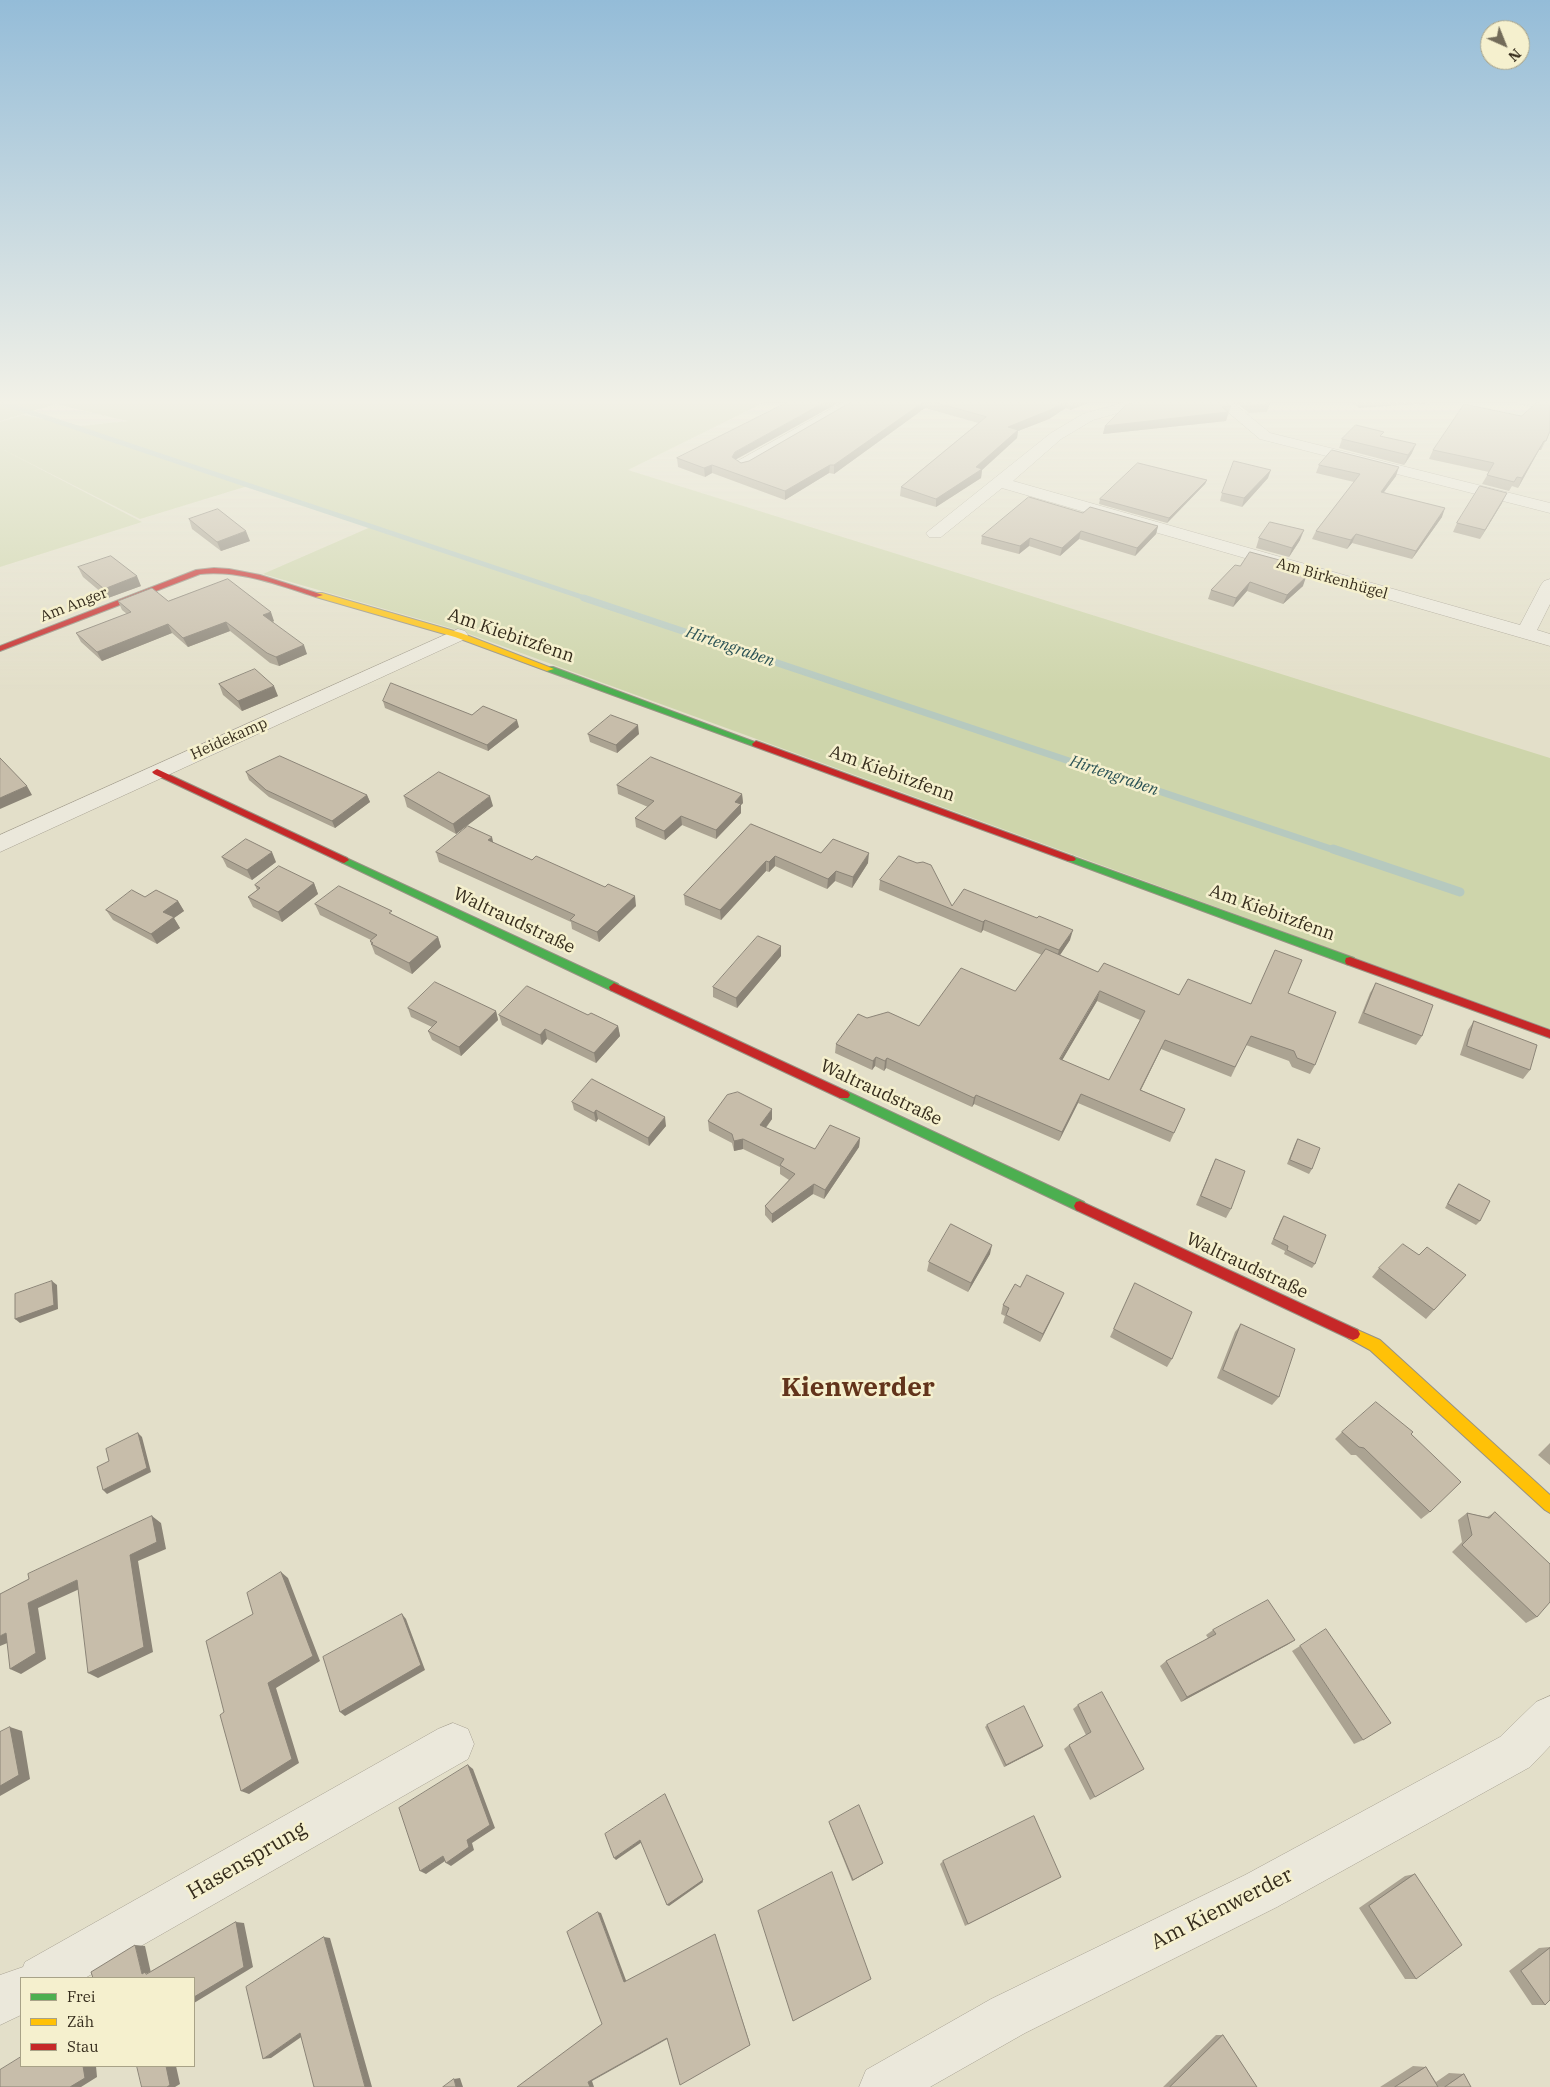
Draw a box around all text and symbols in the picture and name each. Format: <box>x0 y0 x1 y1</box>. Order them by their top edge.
north arrow <box>1480 20 1530 70</box>
text: N <box>1504 45 1525 65</box>
street label: Am Birkenhügel <box>1274 555 1390 603</box>
street label: Am Anger <box>38 584 110 626</box>
street label: Am Kiebitzfenn <box>445 604 577 668</box>
water label: Hirtengraben <box>683 623 777 671</box>
street label: Heidekamp <box>188 714 270 764</box>
street label: Am Kiebitzfenn <box>826 741 958 807</box>
water label: Hirtengraben <box>1067 752 1161 800</box>
street label: Am Kiebitzfenn <box>1206 880 1338 946</box>
street label: Waltraudstraße <box>450 883 578 959</box>
street label: Waltraudstraße <box>817 1055 945 1131</box>
street label: Waltraudstraße <box>1183 1228 1311 1304</box>
district label: Kienwerder <box>781 1372 935 1404</box>
street label: Hasensprung <box>183 1817 311 1905</box>
street label: Am Kienwerder <box>1147 1863 1297 1955</box>
legend <box>20 1977 195 2067</box>
text: Frei <box>67 1987 95 2006</box>
text: Zäh <box>67 2012 94 2031</box>
text: Stau <box>67 2037 99 2056</box>

